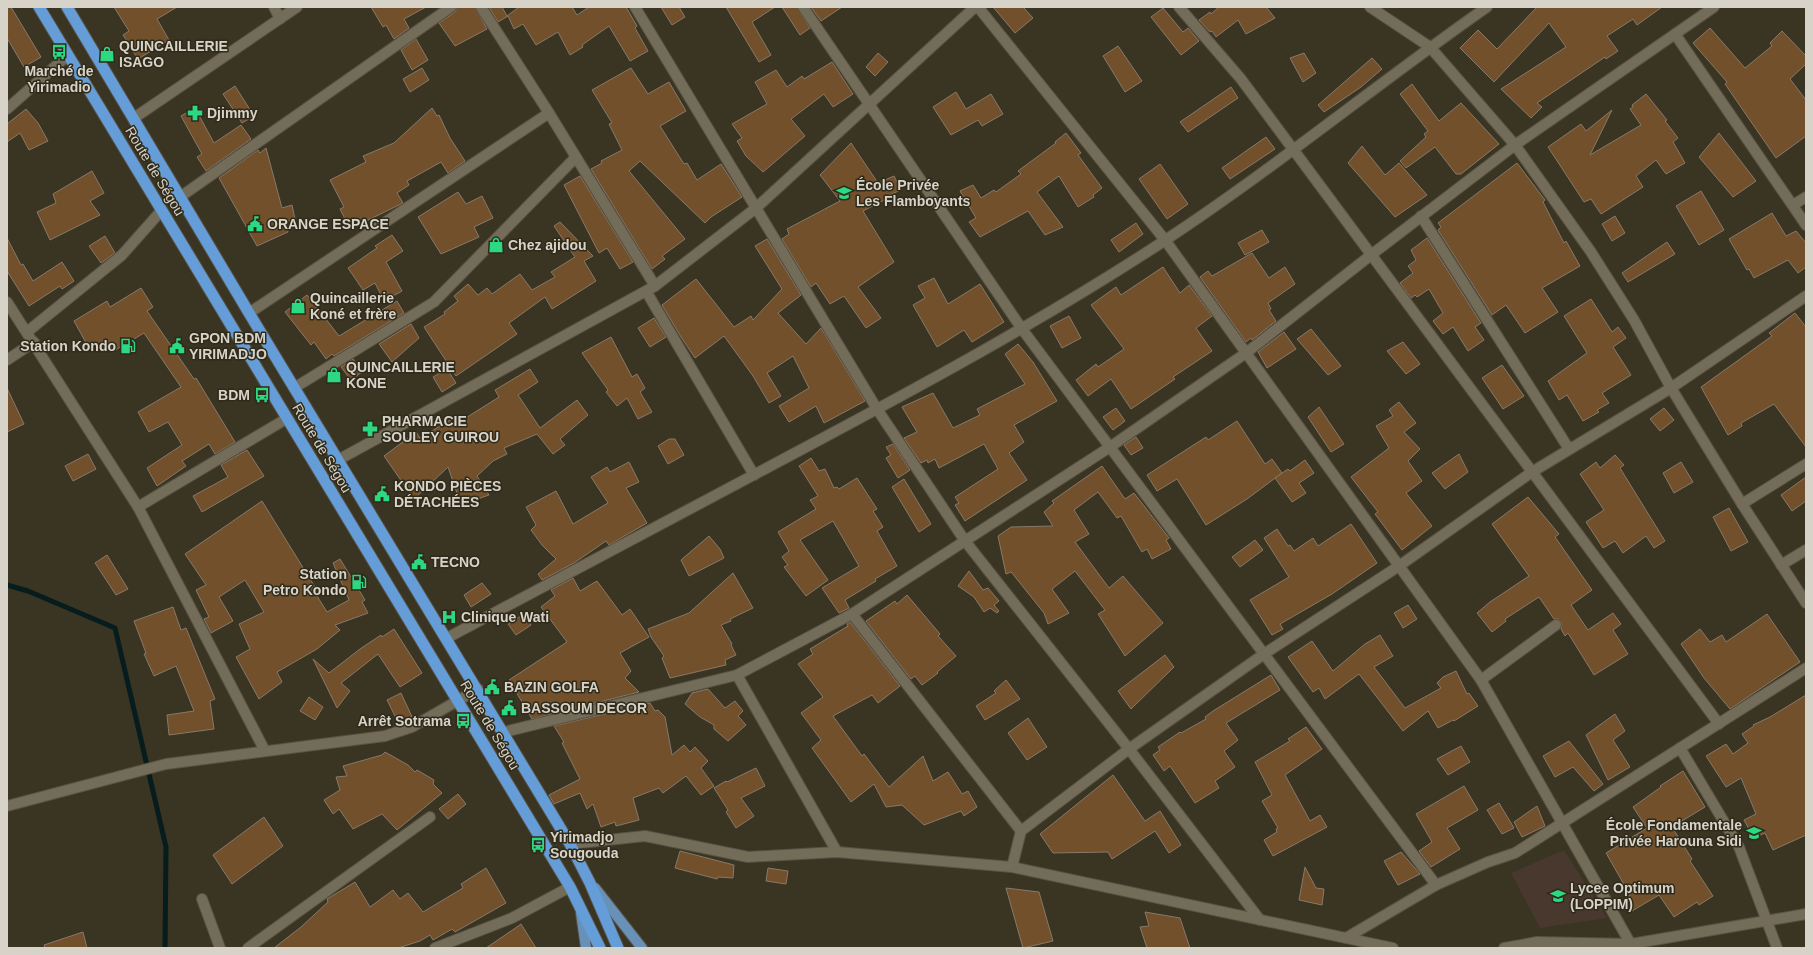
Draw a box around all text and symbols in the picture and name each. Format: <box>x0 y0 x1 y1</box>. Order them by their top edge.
place label: QUINCAILLERIE ISAGO <box>119 38 228 70</box>
bus stop icon: Marché de Yirimadio <box>50 43 68 61</box>
shop icon: QUINCAILLERIE ISAGO <box>98 45 116 63</box>
place label: Marché de Yirimadio <box>24 63 94 95</box>
pharmacy icon: Djimmy <box>186 104 204 122</box>
place label: Djimmy <box>207 105 258 121</box>
street label: Route de Ségou <box>122 124 188 218</box>
place label: École Privée Les Flamboyants <box>856 177 971 209</box>
school or university icon: École Privée Les Flamboyants <box>835 184 853 202</box>
public building icon: ORANGE ESPACE <box>246 215 264 233</box>
place label: ORANGE ESPACE <box>267 216 389 232</box>
shop icon: Chez ajidou <box>487 236 505 254</box>
place label: Chez ajidou <box>508 237 587 253</box>
place label: Quincaillerie Koné et frère <box>310 290 397 322</box>
shop icon: Quincaillerie Koné et frère <box>289 297 307 315</box>
place label: GPON BDM YIRIMADJO <box>189 330 267 362</box>
fuel station icon: Station Kondo <box>119 337 137 355</box>
public building icon: GPON BDM YIRIMADJO <box>168 337 186 355</box>
place label: Station Kondo <box>20 338 116 354</box>
place label: QUINCAILLERIE KONE <box>346 359 455 391</box>
shop icon: QUINCAILLERIE KONE <box>325 366 343 384</box>
bus stop icon: BDM <box>253 386 271 404</box>
place label: BDM <box>218 387 250 403</box>
street label: Route de Ségou <box>289 401 355 495</box>
place label: PHARMACIE SOULEY GUIROU <box>382 413 499 445</box>
pharmacy icon: PHARMACIE SOULEY GUIROU <box>361 420 379 438</box>
place label: KONDO PIÈCES DÉTACHÉES <box>394 478 501 510</box>
public building icon: KONDO PIÈCES DÉTACHÉES <box>373 485 391 503</box>
public building icon: TECNO <box>410 553 428 571</box>
place label: TECNO <box>431 554 480 570</box>
place label: Station Petro Kondo <box>263 566 347 598</box>
fuel station icon: Station Petro Kondo <box>350 573 368 591</box>
hospital icon: Clinique Wati <box>440 608 458 626</box>
place label: Clinique Wati <box>461 609 549 625</box>
street label: Route de Ségou <box>457 678 523 772</box>
public building icon: BAZIN GOLFA <box>483 678 501 696</box>
place label: BAZIN GOLFA <box>504 679 599 695</box>
public building icon: BASSOUM DECOR <box>500 699 518 717</box>
place label: BASSOUM DECOR <box>521 700 647 716</box>
bus stop icon: Arrêt Sotrama <box>454 712 472 730</box>
place label: Arrêt Sotrama <box>358 713 451 729</box>
place label: École Fondamentale Privée Harouna Sidi <box>1606 817 1742 849</box>
school or university icon: École Fondamentale Privée Harouna Sidi <box>1745 824 1763 842</box>
place label: Yirimadjo Sougouda <box>550 829 619 861</box>
bus stop icon: Yirimadjo Sougouda <box>529 836 547 854</box>
place label: Lycee Optimum (LOPPIM) <box>1570 880 1675 912</box>
school or university icon: Lycee Optimum (LOPPIM) <box>1549 887 1567 905</box>

